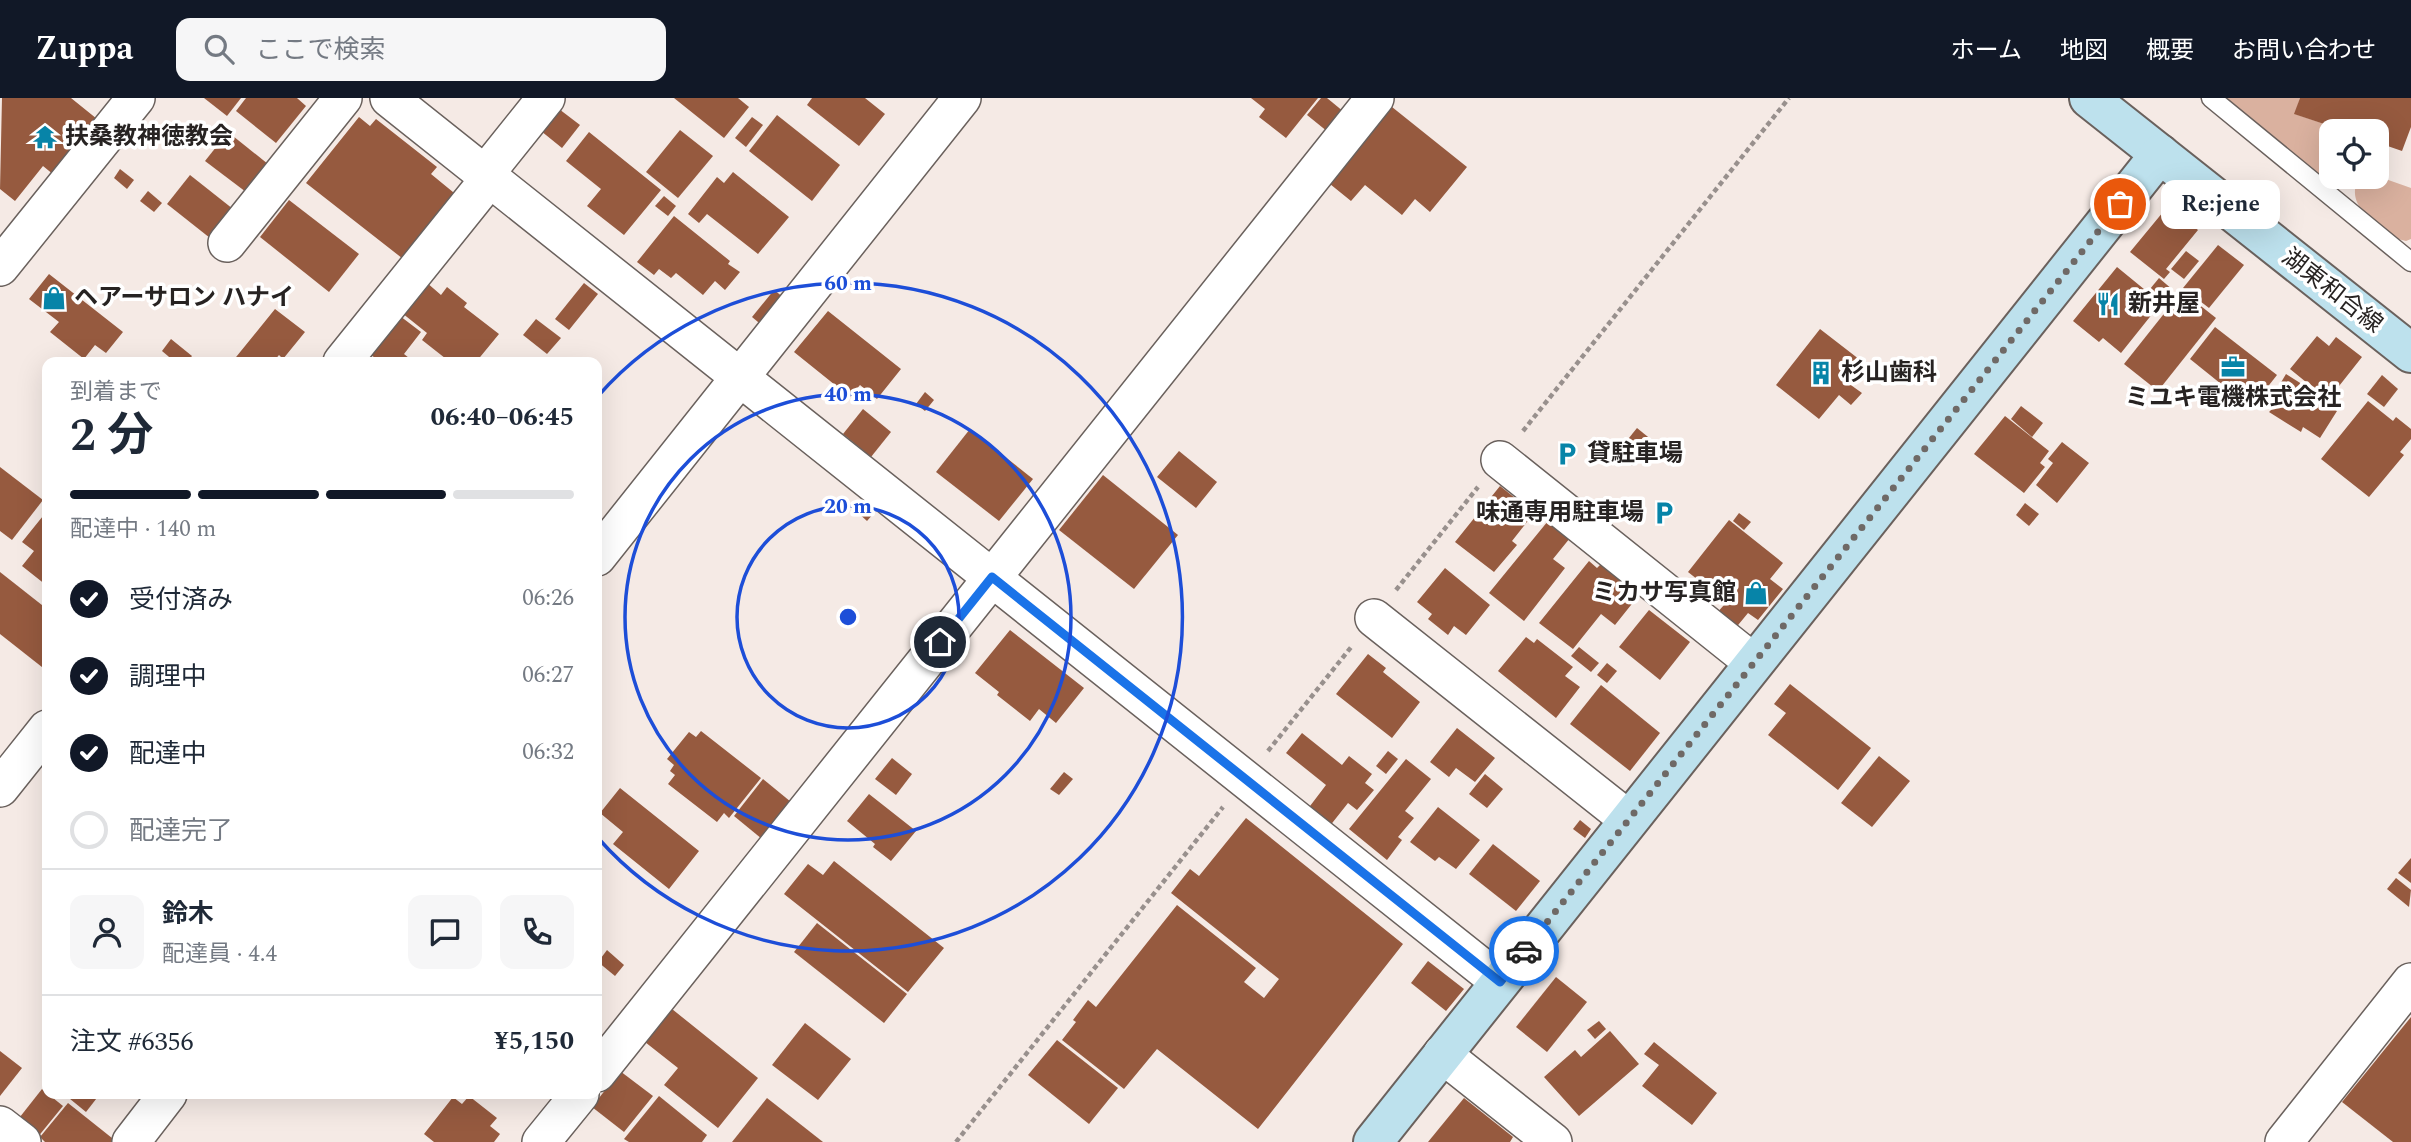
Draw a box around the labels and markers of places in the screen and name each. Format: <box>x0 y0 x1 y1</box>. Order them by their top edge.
place label: 扶桑教神徳教会 <box>65 119 233 155</box>
temple icon: 扶桑教神徳教会 <box>31 123 59 151</box>
pin <box>2090 174 2150 234</box>
callout: Re:jene <box>2162 180 2281 228</box>
place label: ヘアーサロン ハナイ <box>74 280 294 316</box>
shop icon: ヘアーサロン ハナイ <box>40 284 68 312</box>
place label: 新井屋 <box>2128 286 2200 322</box>
restaurant icon: 新井屋 <box>2094 290 2122 318</box>
office icon: ミユキ電機株式会社 <box>2219 353 2247 381</box>
place label: 杉山歯科 <box>1841 355 1937 391</box>
building icon: 杉山歯科 <box>1807 359 1835 387</box>
place label: ミユキ電機株式会社 <box>2125 380 2341 416</box>
place label: 貸駐車場 <box>1587 436 1683 472</box>
parking icon: 貸駐車場 <box>1553 440 1581 468</box>
place label: 味通専用駐車場 <box>1476 495 1644 531</box>
parking icon: 味通専用駐車場 <box>1650 499 1678 527</box>
place label: ミカサ写真館 <box>1592 575 1736 611</box>
shop icon: ミカサ写真館 <box>1742 579 1770 607</box>
centre of rings <box>836 605 860 629</box>
pin <box>910 612 970 672</box>

